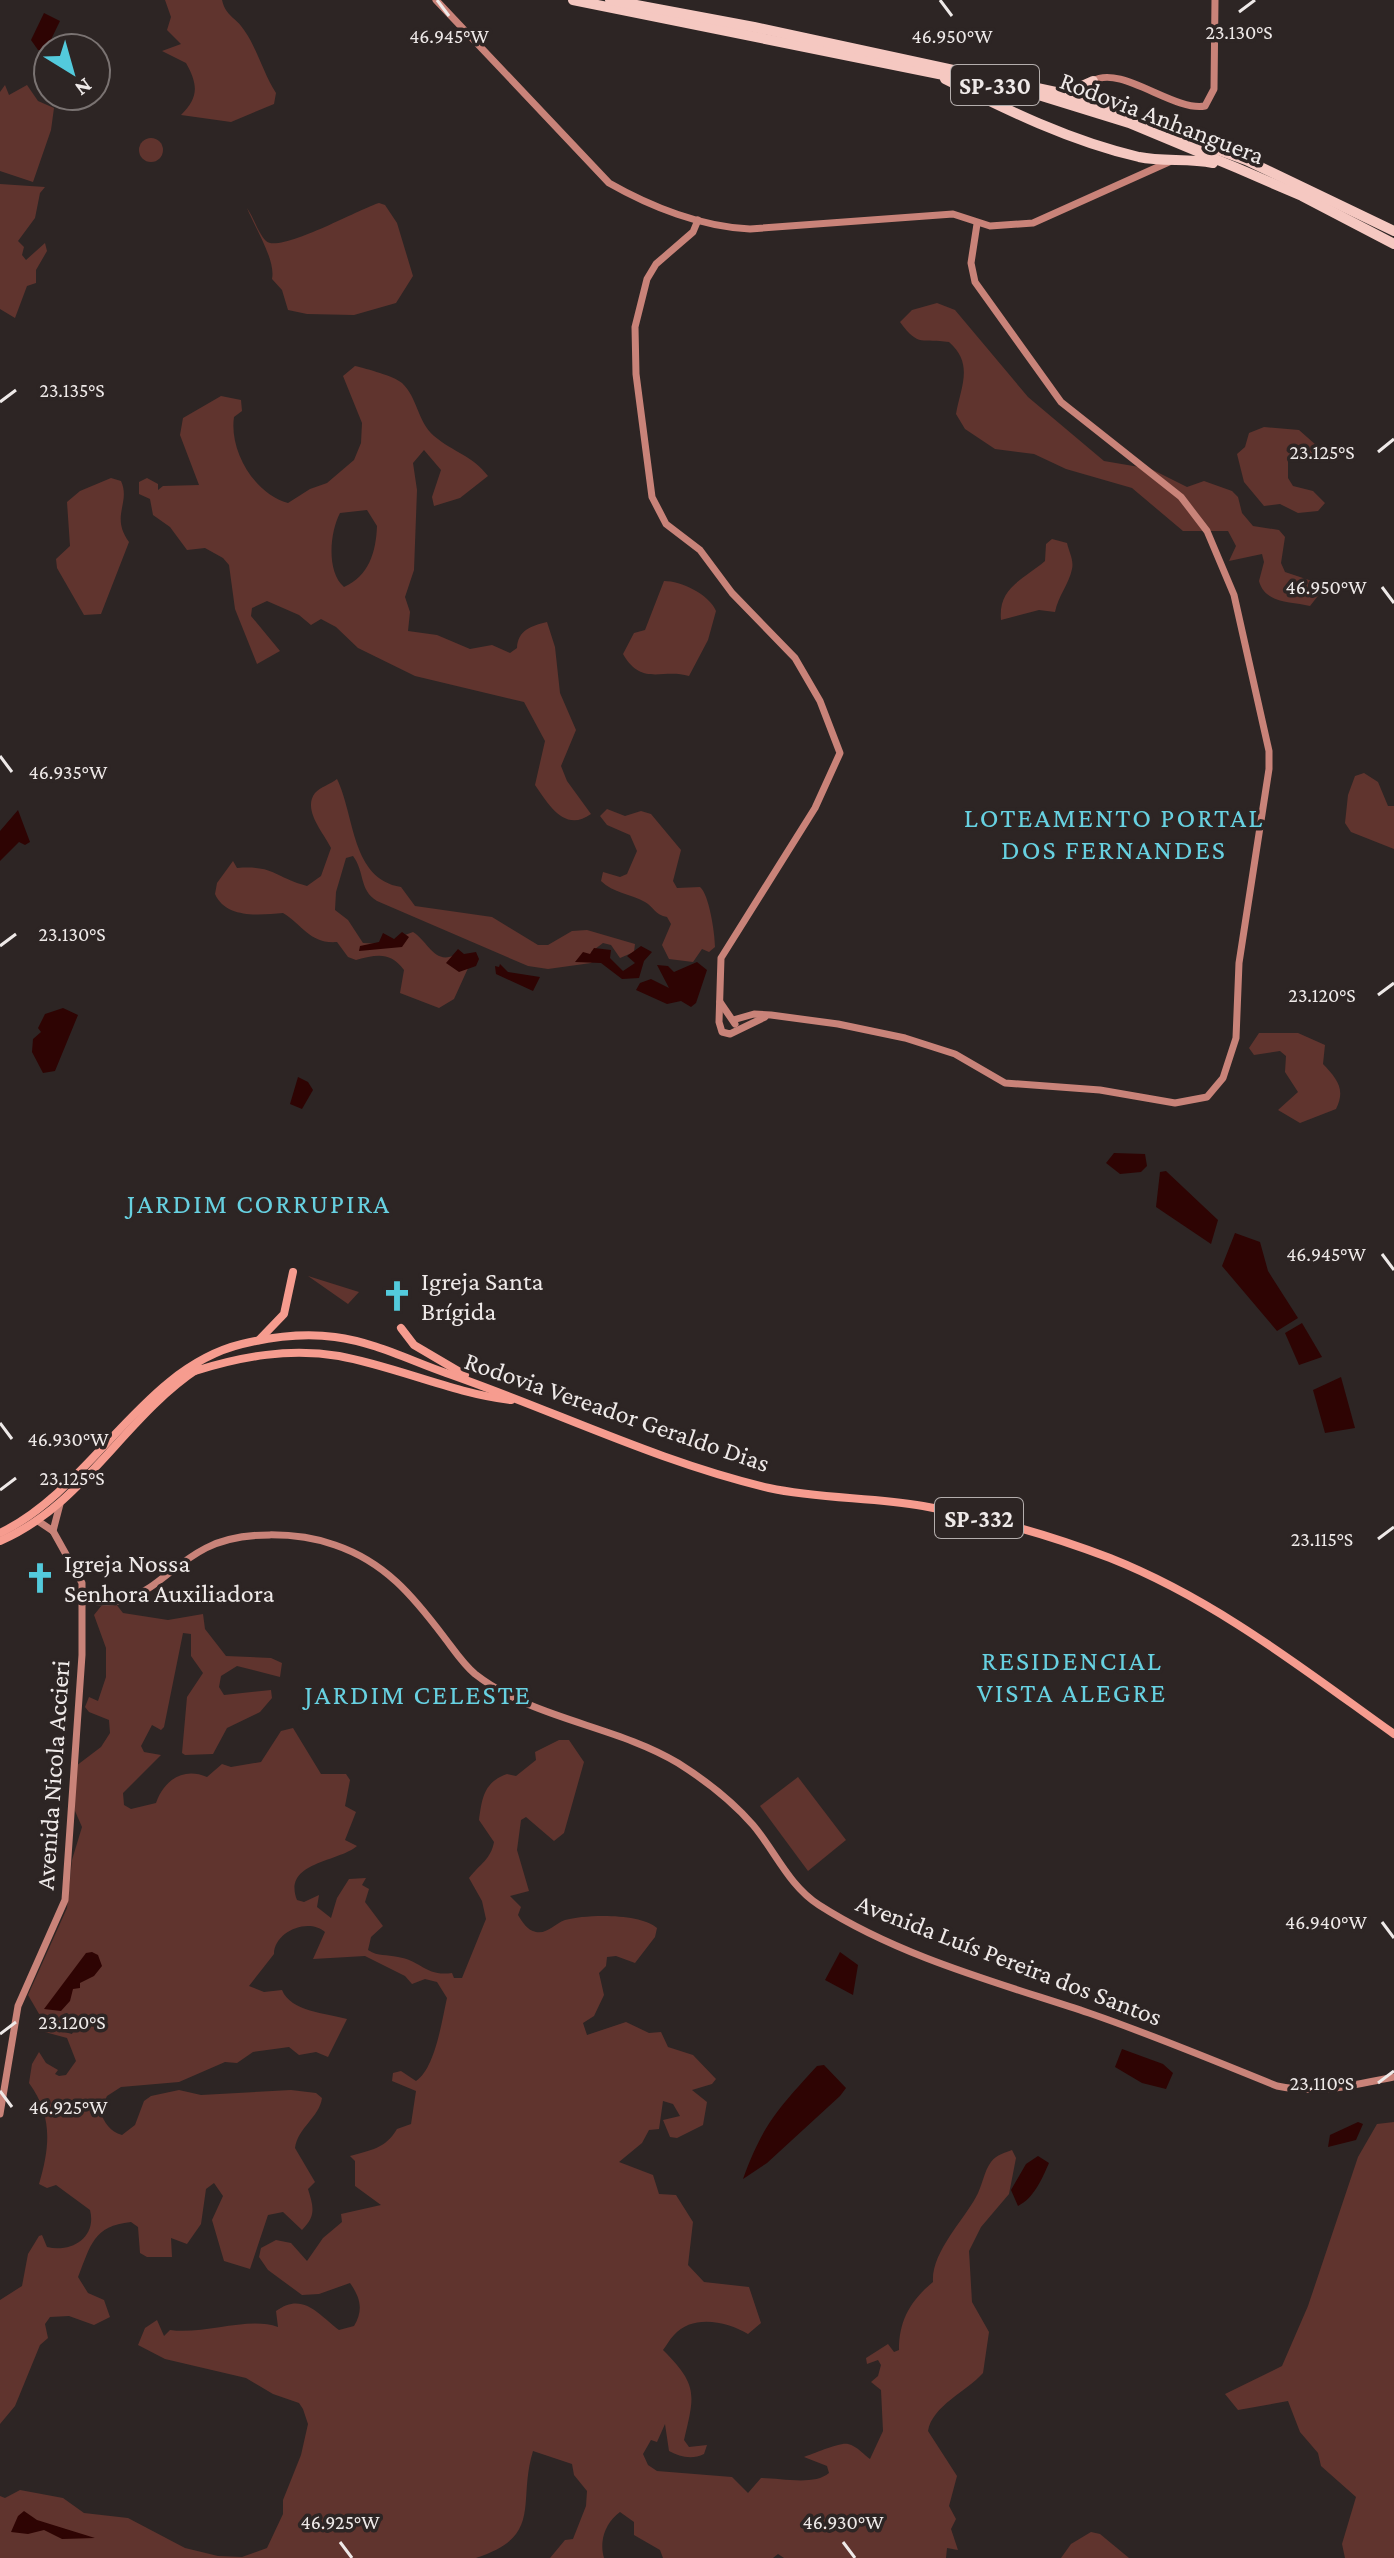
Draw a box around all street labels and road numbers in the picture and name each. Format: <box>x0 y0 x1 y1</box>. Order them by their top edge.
road number: SP-330 <box>951 65 1039 105</box>
street label: Rodovia Anhanguera <box>1056 66 1268 170</box>
street label: Rodovia Vereador Geraldo Dias <box>461 1346 773 1478</box>
road number: SP-332 <box>935 1498 1023 1538</box>
street label: Avenida Nicola Accieri <box>30 1659 76 1891</box>
street label: Avenida Luís Pereira dos Santos <box>852 1888 1166 2032</box>

